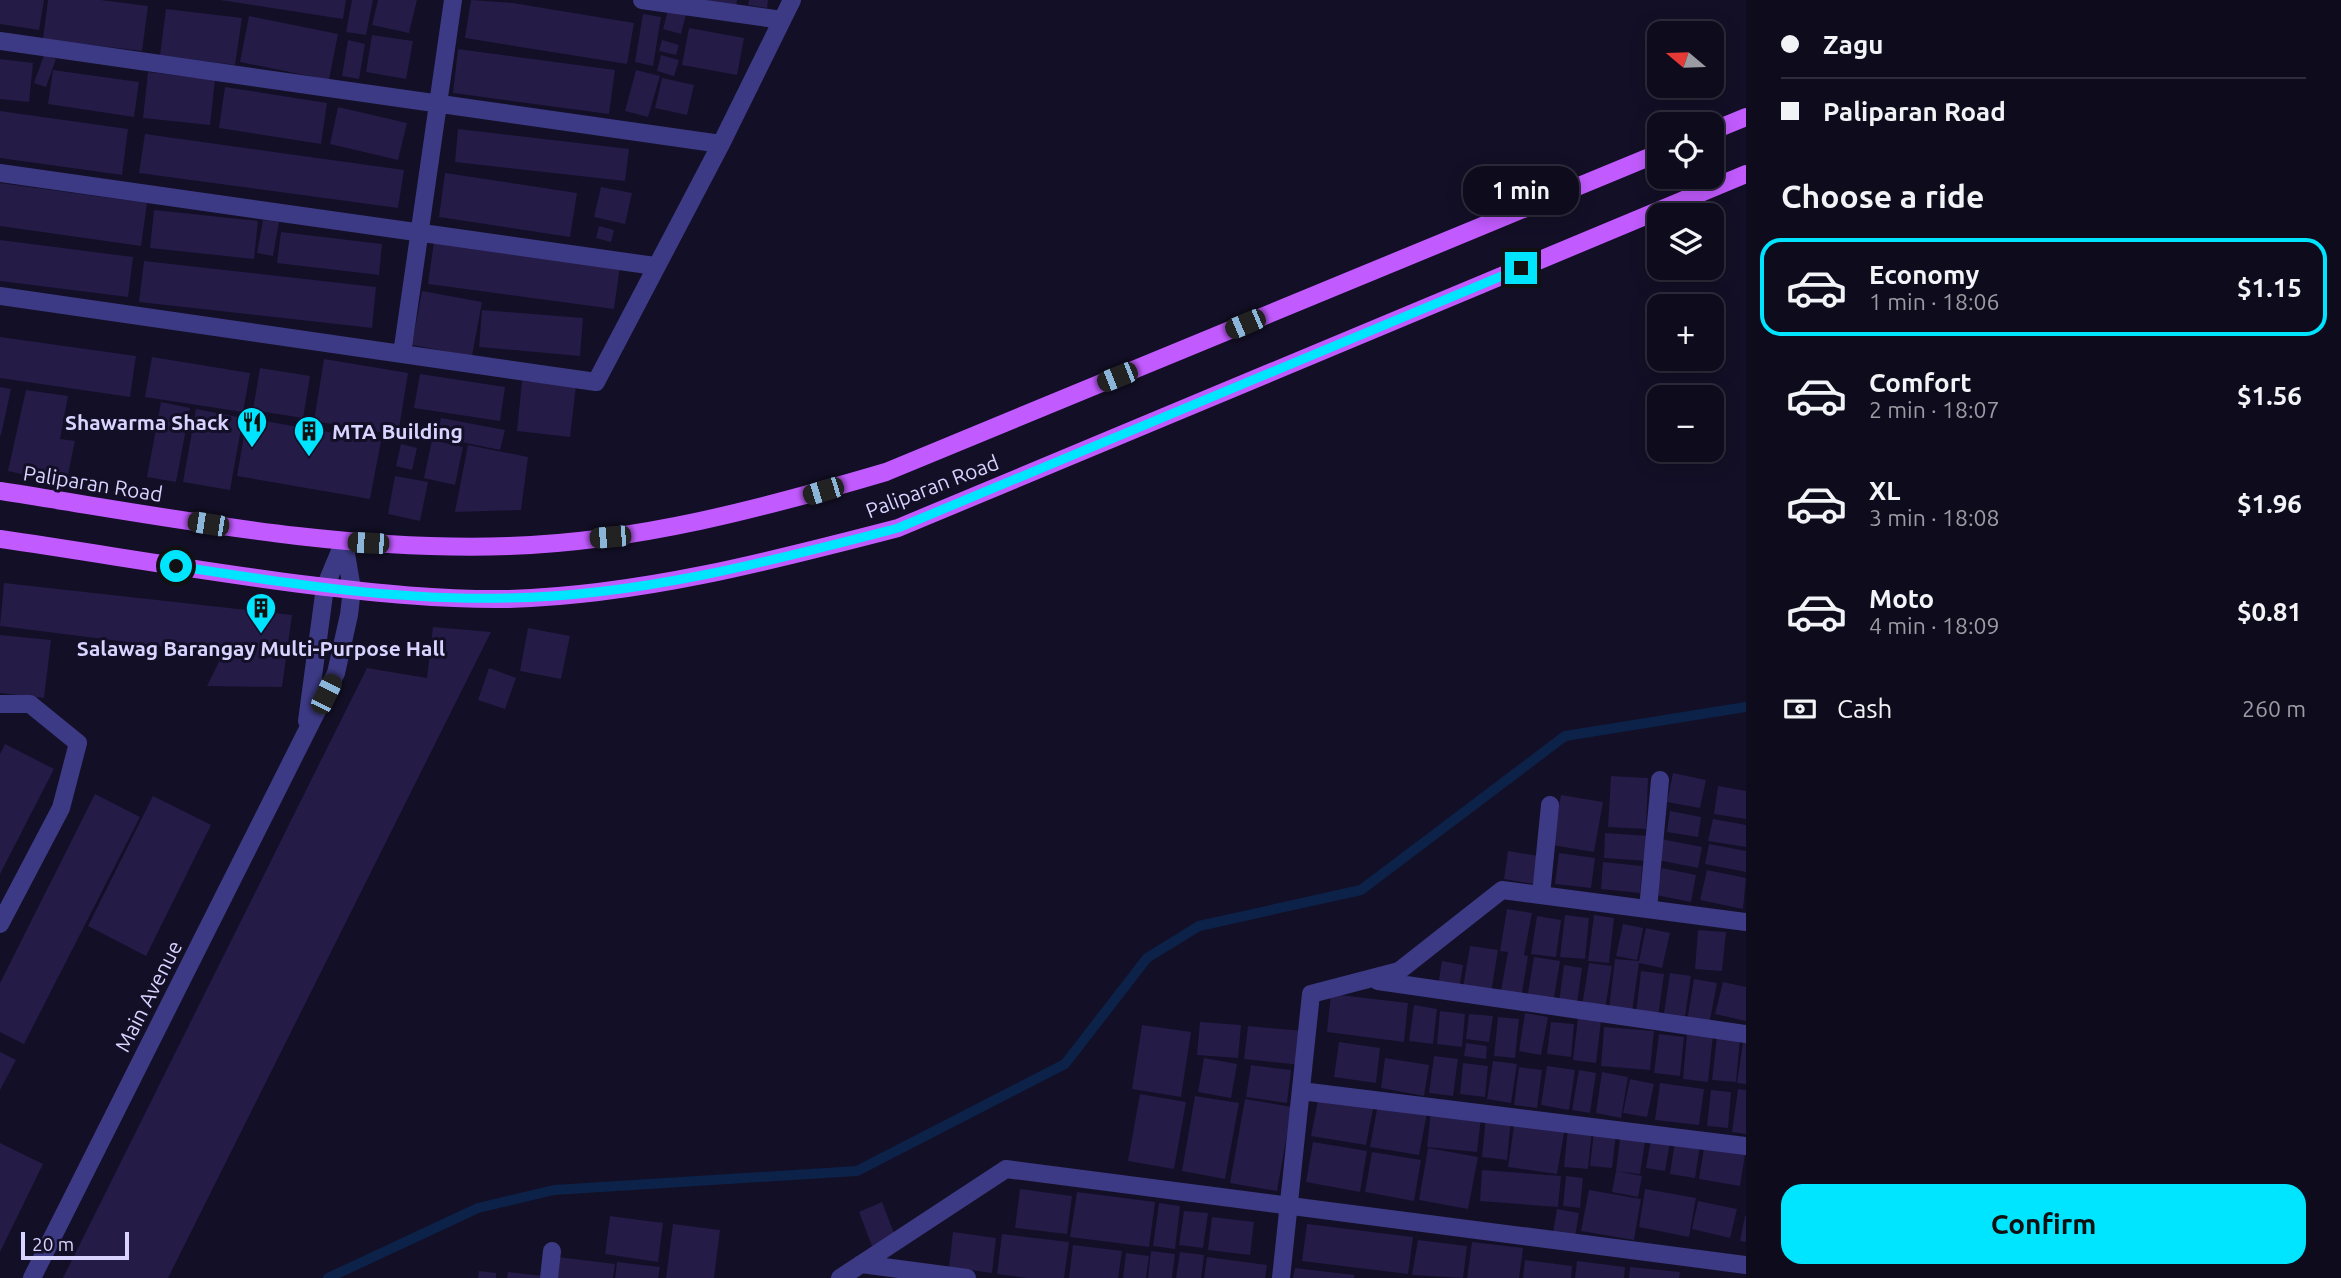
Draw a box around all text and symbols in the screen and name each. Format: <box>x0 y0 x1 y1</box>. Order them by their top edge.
north arrow <box>1647 21 1724 98</box>
map controls <box>1647 21 1724 462</box>
text: Zagu <box>1823 30 1883 59</box>
text: Paliparan Road <box>1823 97 2006 126</box>
button: locate <box>1647 112 1724 189</box>
callout: 1 min <box>1463 166 1579 216</box>
text: 1 min <box>1492 178 1550 203</box>
text: Choose a ride <box>1781 178 1984 214</box>
button: layers <box>1647 203 1724 280</box>
route end <box>1505 252 1537 284</box>
icon: car <box>1785 256 1848 319</box>
text: Economy <box>1869 260 1979 289</box>
text: $1.15 <box>2237 273 2302 302</box>
text: 1 min · 18:06 <box>1869 289 2000 314</box>
button: + <box>1647 294 1724 371</box>
car <box>1222 306 1269 342</box>
car <box>1094 359 1141 395</box>
icon: car <box>1785 364 1848 427</box>
text: Comfort <box>1869 368 1972 397</box>
text: $1.56 <box>2237 381 2302 410</box>
button: − <box>1647 385 1724 462</box>
text: 2 min · 18:07 <box>1869 397 2000 422</box>
restaurant icon: Shawarma Shack <box>235 405 269 449</box>
place label: Shawarma Shack <box>65 410 229 434</box>
building icon: MTA Building <box>292 414 326 458</box>
place label: MTA Building <box>332 419 463 443</box>
street label: Paliparan Road <box>862 450 1002 522</box>
street label: Paliparan Road <box>22 460 164 506</box>
icon: car <box>1785 472 1848 535</box>
car <box>800 475 847 507</box>
text: XL <box>1869 476 1900 505</box>
text: $1.96 <box>2237 489 2302 518</box>
text: 3 min · 18:08 <box>1869 505 2000 530</box>
car <box>186 510 231 538</box>
car <box>589 525 632 549</box>
car <box>347 531 390 555</box>
route start <box>160 550 192 582</box>
icon: car <box>1785 580 1848 643</box>
text: Moto <box>1869 584 1934 613</box>
building icon: Salawag Barangay Multi-Purpose Hall <box>244 591 278 635</box>
text: $0.81 <box>2237 597 2302 626</box>
text: 4 min · 18:09 <box>1869 613 2000 638</box>
place label: Salawag Barangay Multi-Purpose Hall <box>77 636 445 660</box>
car <box>308 671 345 717</box>
icon: cash <box>1781 690 1819 728</box>
text: Cash <box>1837 694 1892 723</box>
text: 260 m <box>2242 696 2306 721</box>
street label: Main Avenue <box>110 936 186 1056</box>
button: Confirm <box>1781 1184 2306 1264</box>
scale bar <box>21 1229 130 1261</box>
text: 20 m <box>32 1233 74 1255</box>

